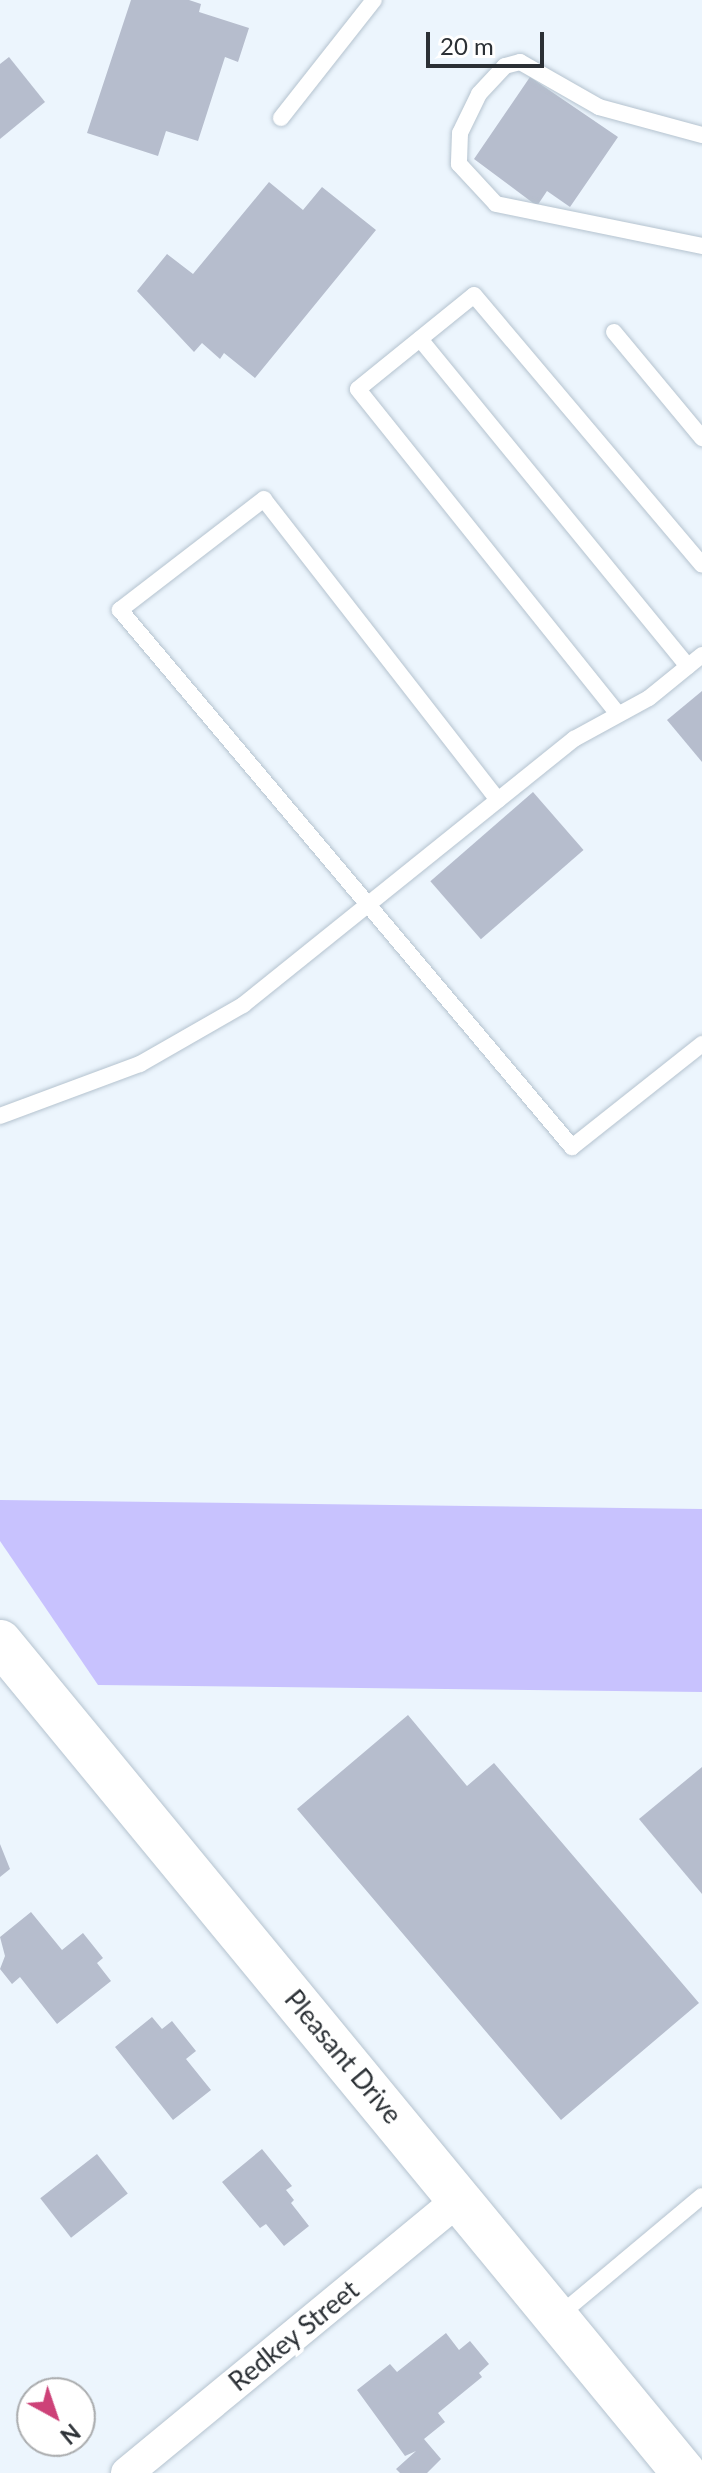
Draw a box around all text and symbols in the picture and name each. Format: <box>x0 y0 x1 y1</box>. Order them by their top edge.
scale bar <box>430 16 548 66</box>
text: 20 m <box>440 31 494 60</box>
street label: Pleasant Drive <box>278 1984 408 2130</box>
street label: Redkey Street <box>223 2274 365 2398</box>
north arrow <box>16 2377 96 2457</box>
text: N <box>55 2418 86 2450</box>

